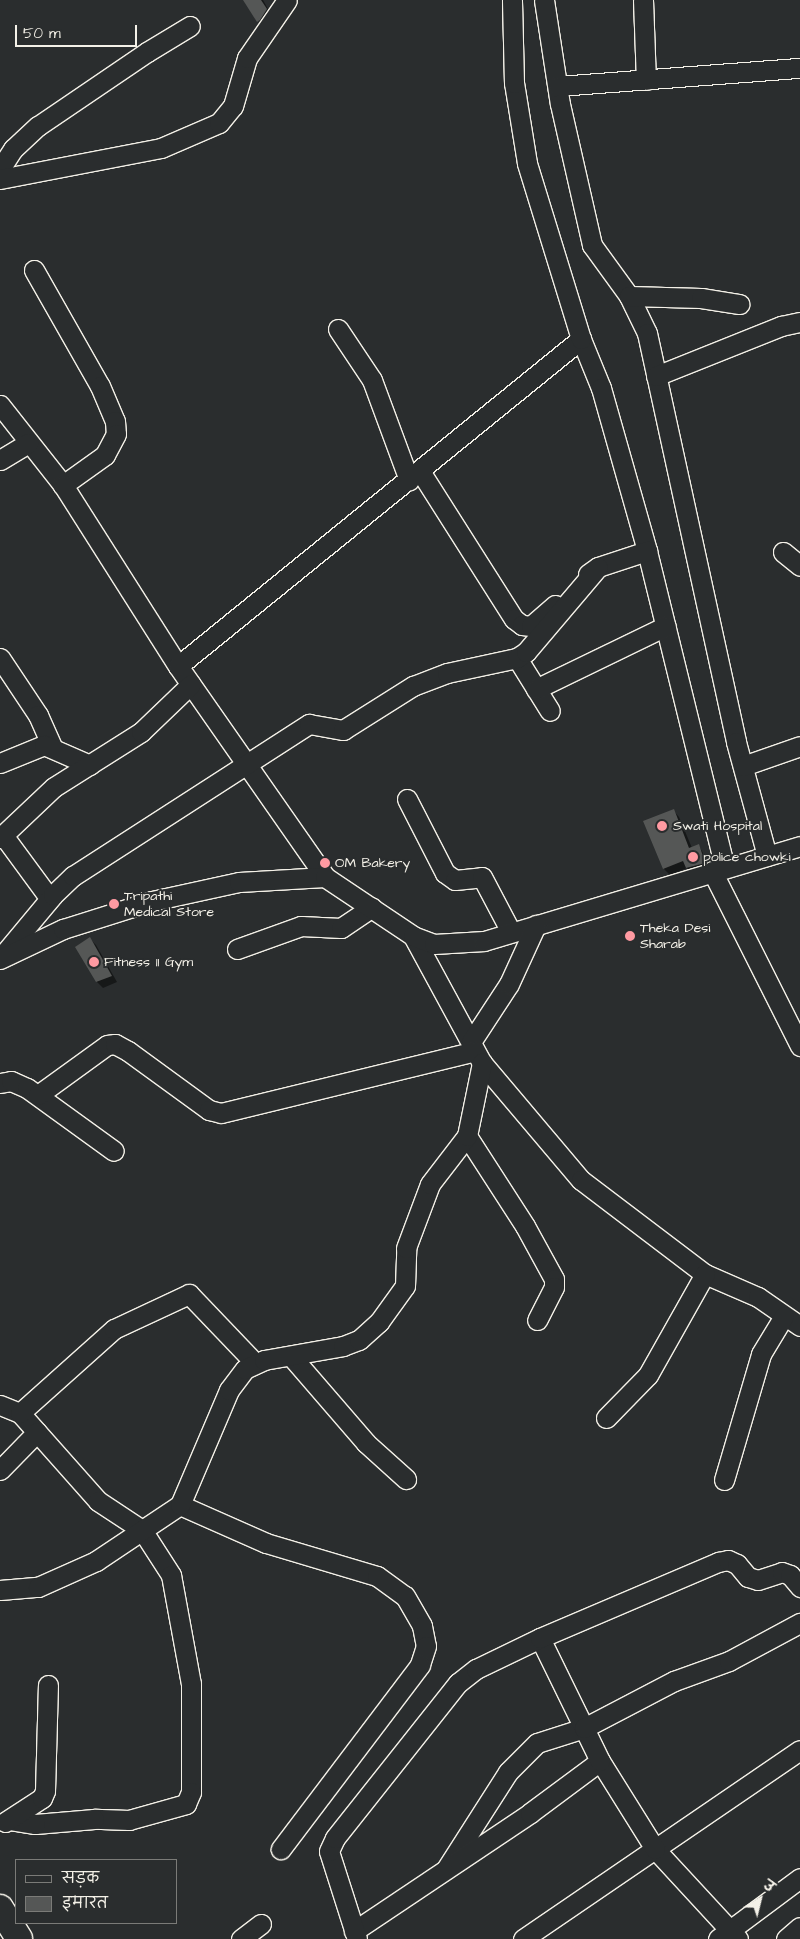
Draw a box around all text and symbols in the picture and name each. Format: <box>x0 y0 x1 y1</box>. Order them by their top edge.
scale bar <box>18 15 140 47</box>
text: 50 m <box>23 23 61 44</box>
place label: Swati Hospital <box>673 818 762 834</box>
marker: Swati Hospital <box>655 819 669 833</box>
place label: police chowki <box>703 849 791 865</box>
marker: police chowki <box>687 851 699 863</box>
place label: OM Bakery <box>335 855 410 871</box>
marker: OM Bakery <box>319 857 331 869</box>
place label: Tripathi Medical Store <box>124 888 214 920</box>
marker: Tripathi Medical Store <box>108 898 120 910</box>
place label: Theka Desi Sharab <box>640 920 710 952</box>
marker: Theka Desi Sharab <box>624 930 636 942</box>
place label: Fitness 11 Gym <box>104 954 193 970</box>
marker: Fitness 11 Gym <box>88 956 100 968</box>
legend <box>15 1859 178 1924</box>
text: सड़क <box>62 1868 99 1889</box>
north arrow <box>735 1874 785 1924</box>
text: उ <box>759 1876 778 1898</box>
text: इमारत <box>62 1893 108 1914</box>

